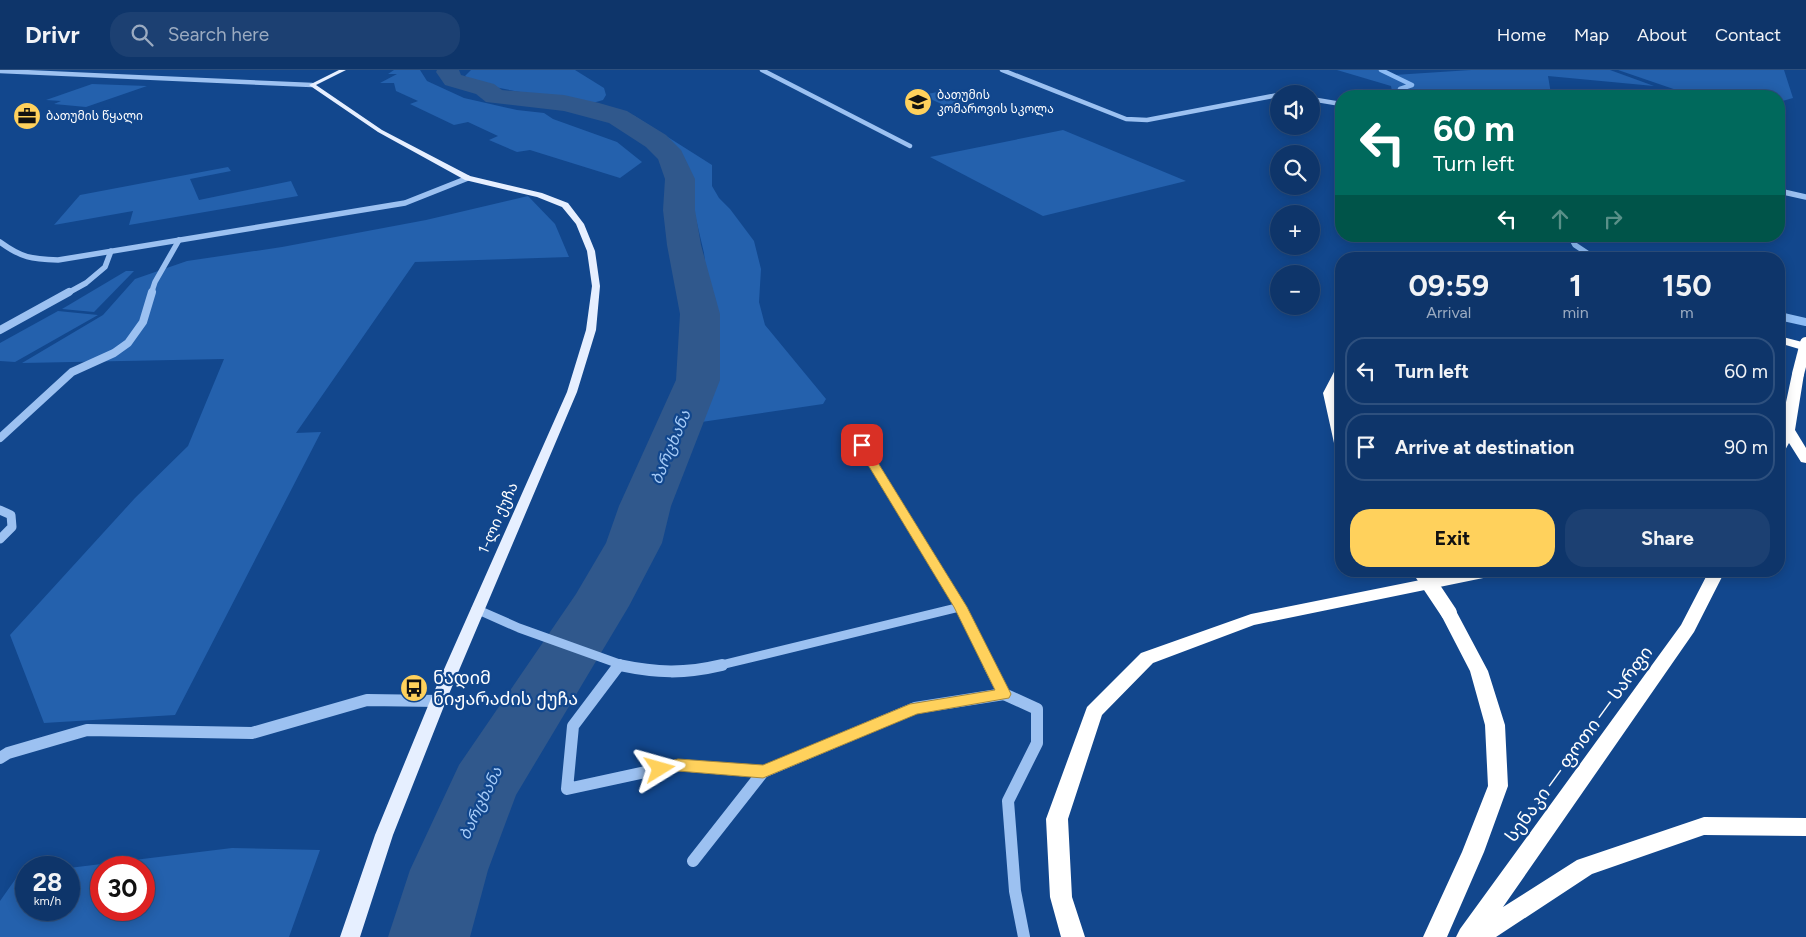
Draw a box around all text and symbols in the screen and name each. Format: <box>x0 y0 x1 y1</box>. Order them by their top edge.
search box <box>110 12 460 57</box>
text: Drivr <box>25 20 80 49</box>
icon: search <box>128 21 156 49</box>
text: Search here <box>168 23 269 46</box>
text: Home <box>1497 24 1546 46</box>
text: Map <box>1574 24 1609 46</box>
text: About <box>1637 24 1687 46</box>
text: Contact <box>1715 24 1781 46</box>
map controls <box>1270 85 1320 315</box>
button: sound <box>1270 85 1320 135</box>
school or university icon: ბათუმის კომაროვის სკოლა <box>903 87 933 117</box>
place label: ბათუმის კომაროვის სკოლა <box>937 88 1054 117</box>
office icon: ბათუმის წყალი <box>12 101 42 131</box>
text: 60 m <box>1433 108 1515 150</box>
place label: ბათუმის წყალი <box>46 109 143 124</box>
icon: left <box>1350 110 1415 175</box>
button: search <box>1270 145 1320 195</box>
text: Turn left <box>1433 150 1515 177</box>
button: + <box>1270 205 1320 255</box>
icon: left <box>1493 205 1521 233</box>
icon: ahead <box>1546 205 1574 233</box>
icon: right <box>1599 205 1627 233</box>
button: − <box>1270 265 1320 315</box>
text: 09:59 <box>1408 267 1489 304</box>
text: 1 <box>1569 267 1582 304</box>
text: 150 <box>1662 267 1712 304</box>
text: Arrival <box>1426 303 1471 322</box>
text: min <box>1562 303 1589 322</box>
text: m <box>1680 303 1694 322</box>
icon: left <box>1352 357 1380 385</box>
text: Turn left <box>1395 360 1469 383</box>
text: 60 m <box>1724 360 1768 383</box>
water label: ბარცხანა <box>646 407 695 487</box>
pin <box>841 424 883 466</box>
icon: arrive <box>848 431 876 459</box>
icon: arrive <box>1352 433 1380 461</box>
text: Arrive at destination <box>1395 436 1574 459</box>
text: 90 m <box>1724 436 1768 459</box>
street label: 1-ლი ქუჩა <box>474 480 522 556</box>
button: Exit <box>1350 509 1555 567</box>
button: Share <box>1565 509 1770 567</box>
street label: სენაკი — ფოთი — სარფი <box>1501 642 1657 846</box>
place label: ნადიმ ნიჟარაძის ქუჩა <box>433 667 578 710</box>
bus stop icon: ნადიმ ნიჟარაძის ქუჩა <box>399 673 429 703</box>
position arrow <box>633 742 685 794</box>
water label: ბარცხანა <box>455 764 506 843</box>
speed limit sign: 30 <box>90 856 155 921</box>
text: 28 <box>33 867 62 897</box>
text: km/h <box>34 894 61 908</box>

